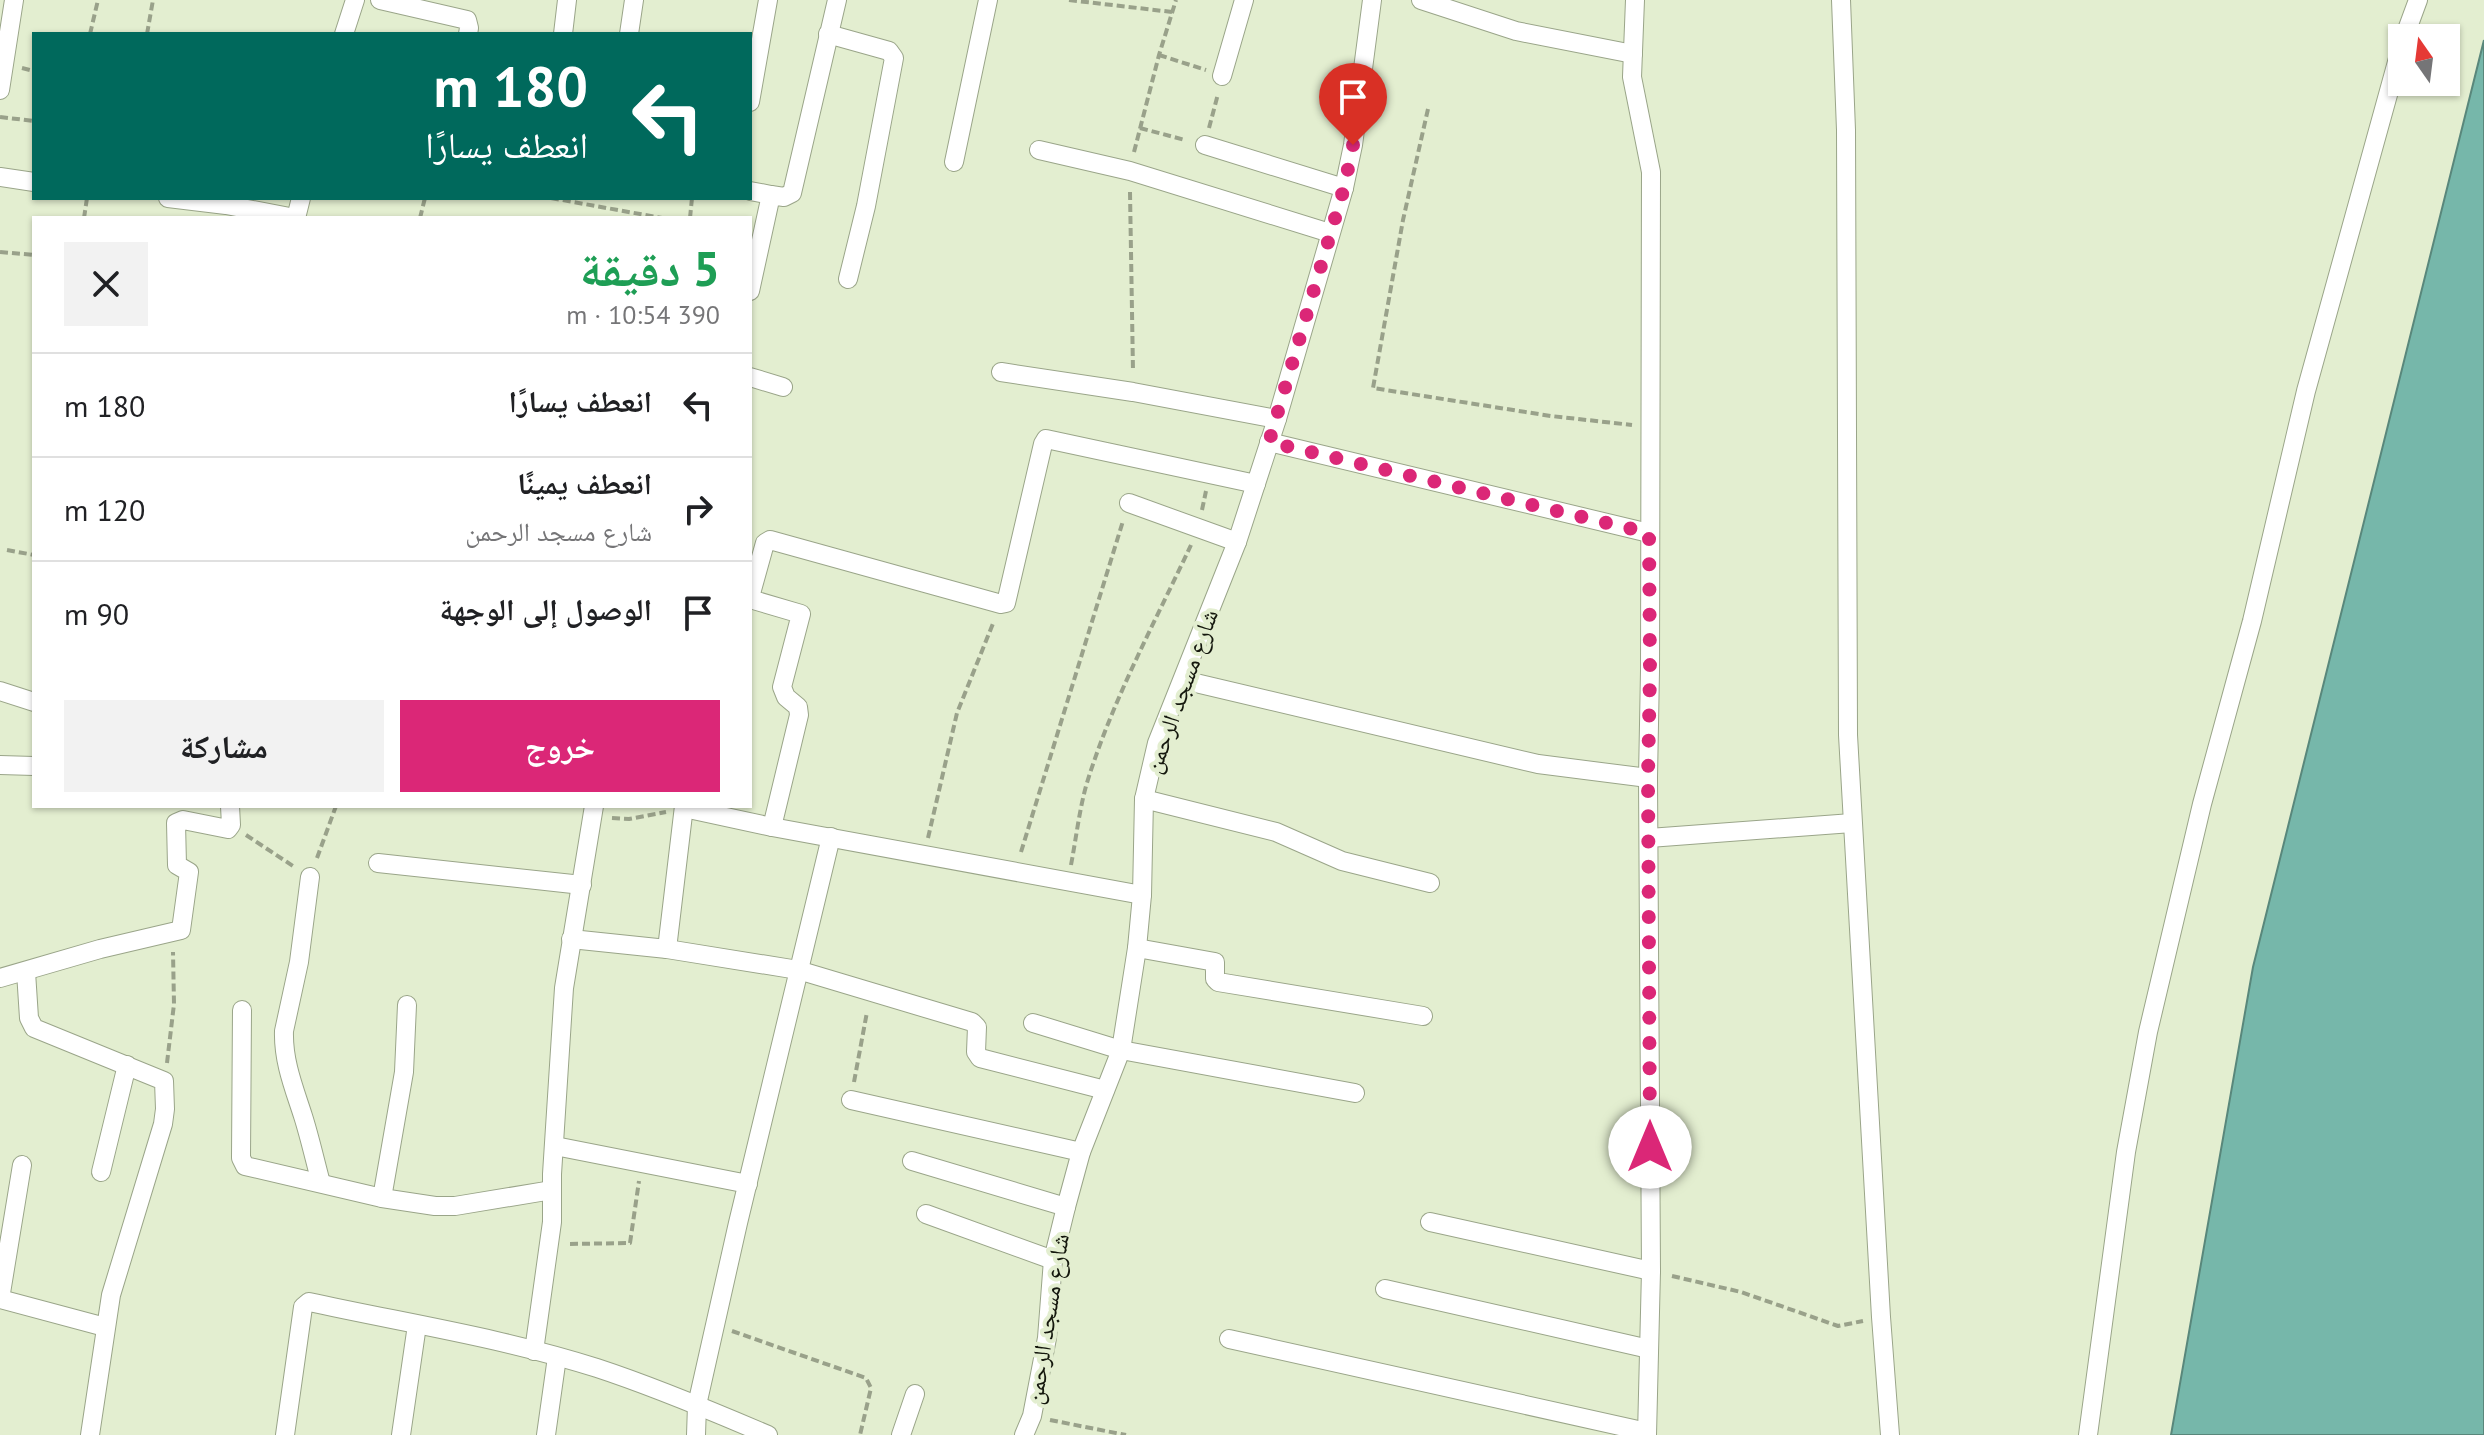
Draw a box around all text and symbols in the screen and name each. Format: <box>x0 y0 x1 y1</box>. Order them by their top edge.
north arrow <box>2388 24 2460 96</box>
map controls <box>2388 24 2460 96</box>
text: 180 m <box>433 50 588 122</box>
pin <box>1319 63 1387 145</box>
icon: left <box>616 64 720 168</box>
icon: arrive <box>1331 75 1375 119</box>
text: انعطف يسارًا <box>425 121 588 168</box>
text: 5 دقيقة <box>580 237 720 299</box>
button: close <box>64 242 148 326</box>
text: 390 m · 10:54 <box>566 298 720 331</box>
text: انعطف يسارًا <box>508 381 652 420</box>
icon: left <box>676 383 720 427</box>
text: 180 m <box>64 386 145 425</box>
text: انعطف يمينًا <box>517 463 652 502</box>
icon: right <box>676 487 720 531</box>
text: 120 m <box>64 490 145 529</box>
text: شارع مسجد الرحمن <box>465 515 652 548</box>
text: الوصول إلى الوجهة <box>440 589 652 628</box>
icon: arrive <box>676 591 720 635</box>
text: 90 m <box>64 594 129 633</box>
street label: شارع مسجد الرحمن <box>1137 605 1225 777</box>
button: مشاركة <box>64 700 384 792</box>
button: خروج <box>400 700 720 792</box>
position arrow <box>1608 1105 1692 1189</box>
street label: شارع مسجد الرحمن <box>1018 1231 1076 1407</box>

